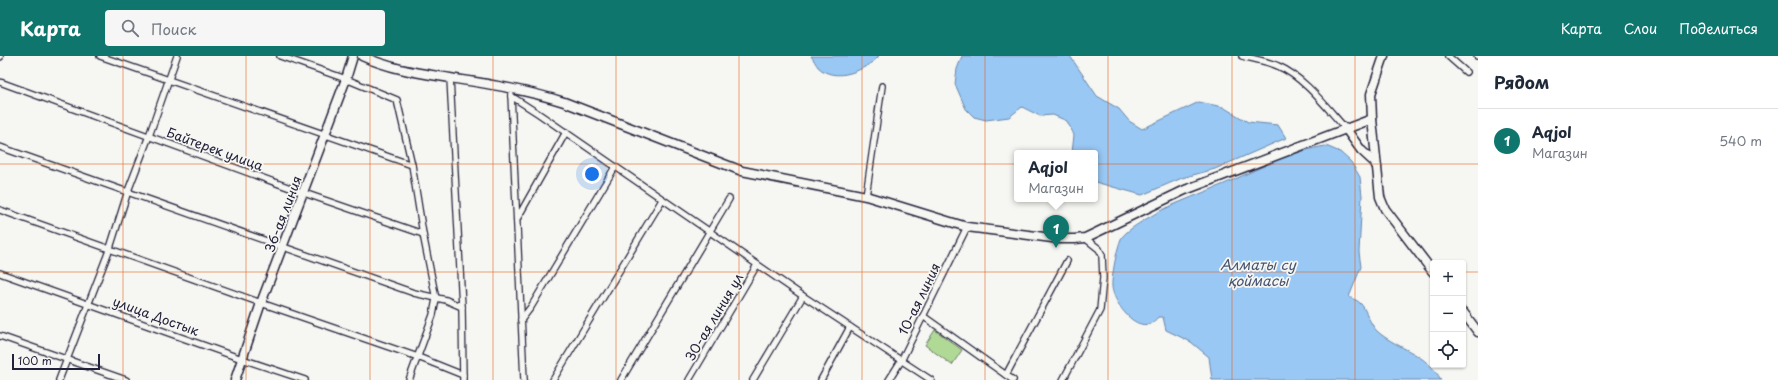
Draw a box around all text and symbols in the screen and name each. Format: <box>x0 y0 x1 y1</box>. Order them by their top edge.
search box <box>105 10 385 46</box>
text: Карта <box>20 14 81 42</box>
icon: search <box>119 17 141 39</box>
text: Поиск <box>151 17 196 40</box>
text: Карта <box>1561 18 1602 39</box>
text: Слои <box>1624 18 1657 39</box>
text: Поделиться <box>1679 18 1758 39</box>
text: Рядом <box>1494 69 1549 95</box>
text: Aqjol <box>1532 120 1572 143</box>
street label: Байтерек улица <box>164 122 267 175</box>
text: 1 <box>1504 131 1510 150</box>
text: 540 m <box>1719 131 1762 150</box>
text: Магазин <box>1532 143 1588 162</box>
popup <box>1014 150 1098 202</box>
text: Aqjol <box>1028 155 1068 178</box>
your location <box>582 164 602 184</box>
street label: 36-ая линия <box>259 173 306 255</box>
text: Магазин <box>1028 178 1084 197</box>
pin: 1 <box>1043 215 1069 248</box>
water label: Алматы су қоймасы <box>1220 254 1297 291</box>
street label: 10-ая линия <box>893 259 944 338</box>
map controls <box>1430 260 1466 368</box>
button: + <box>1430 260 1466 296</box>
street label: 30-ая линия ул <box>680 269 747 364</box>
street label: улица Достык <box>110 291 202 340</box>
button: − <box>1430 296 1466 332</box>
button: locate <box>1430 332 1466 368</box>
scale bar <box>12 352 100 371</box>
text: 100 m <box>18 352 52 369</box>

